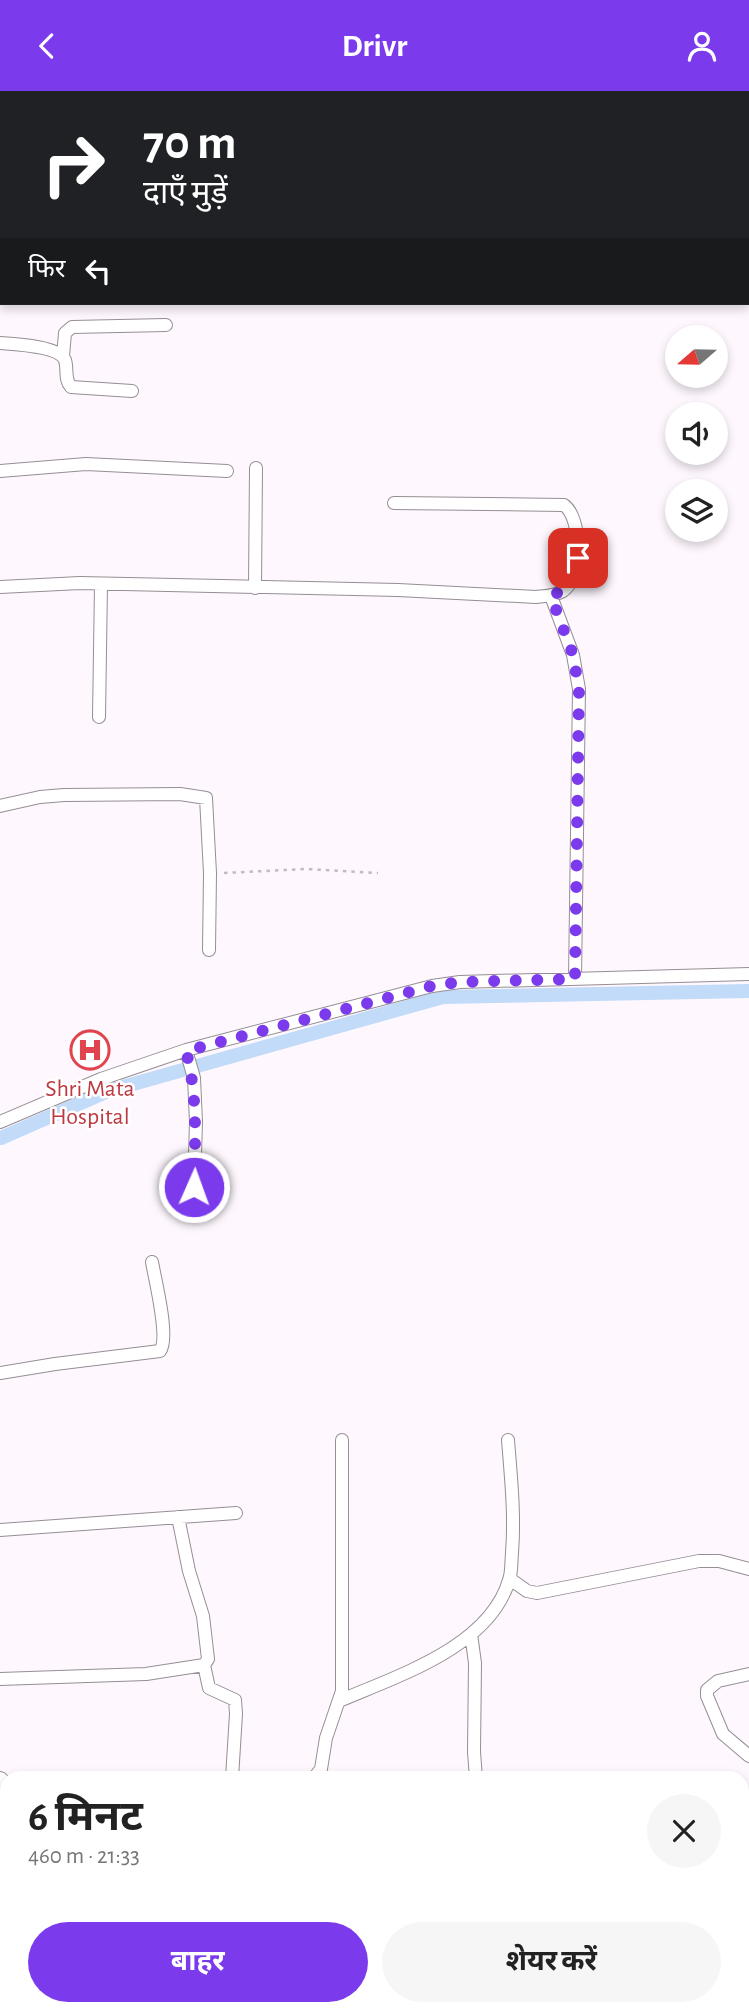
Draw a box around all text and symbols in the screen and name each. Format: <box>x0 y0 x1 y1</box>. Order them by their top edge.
icon: back <box>28 27 66 65</box>
icon: person <box>683 27 721 65</box>
text: Drivr <box>342 30 407 62</box>
icon: right <box>28 119 119 210</box>
text: 70 m <box>143 119 237 168</box>
text: दाएँ मुड़ें <box>143 177 228 209</box>
icon: left <box>79 252 117 290</box>
text: फिर <box>28 256 65 282</box>
north arrow <box>665 325 728 389</box>
map controls <box>665 325 728 542</box>
button: sound <box>665 402 728 465</box>
button: layers <box>665 479 728 542</box>
pin <box>548 528 608 588</box>
icon: arrive <box>559 539 597 577</box>
hospital icon: Shri Mata Hospital <box>69 1029 111 1071</box>
place label: Shri Mata Hospital <box>45 1077 135 1129</box>
position arrow <box>157 1150 231 1224</box>
button: close <box>647 1794 721 1868</box>
text: 6 मिनट <box>28 1796 143 1838</box>
text: 460 m · 21:33 <box>28 1845 140 1868</box>
button: बाहर <box>28 1922 368 2002</box>
button: शेयर करें <box>382 1922 721 2002</box>

